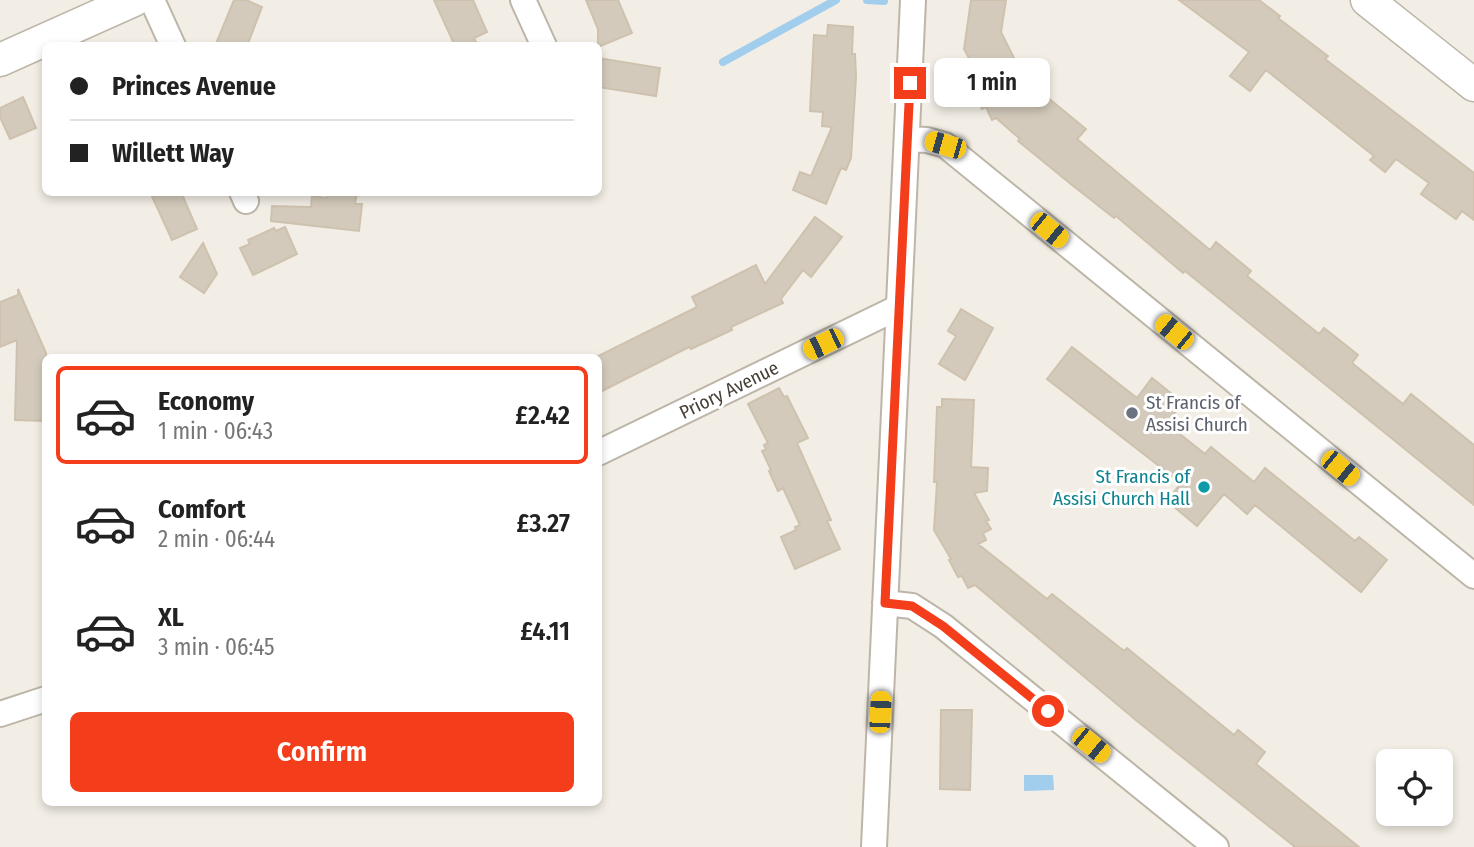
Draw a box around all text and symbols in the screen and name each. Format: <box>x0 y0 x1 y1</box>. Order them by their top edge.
callout: 1 min <box>934 58 1050 108</box>
route end <box>894 67 926 99</box>
text: 1 min <box>967 68 1017 96</box>
text: Princes Avenue <box>112 71 276 102</box>
car <box>922 129 969 161</box>
text: Willett Way <box>112 138 234 169</box>
car <box>1027 209 1072 251</box>
car <box>1152 311 1197 353</box>
car <box>800 325 847 363</box>
street label: Priory Avenue <box>676 356 782 424</box>
icon: car <box>74 384 137 447</box>
text: Economy <box>158 386 254 417</box>
place label: St Francis of Assisi Church <box>1146 391 1248 436</box>
text: £2.42 <box>515 400 570 431</box>
marker: St Francis of Assisi Church <box>1124 405 1140 421</box>
text: 1 min · 06:43 <box>158 417 273 445</box>
car <box>1318 447 1363 489</box>
place label: St Francis of Assisi Church Hall <box>1053 465 1191 510</box>
marker: St Francis of Assisi Church Hall <box>1196 479 1212 495</box>
icon: car <box>74 492 137 555</box>
text: Comfort <box>158 494 246 525</box>
text: £3.27 <box>517 508 570 539</box>
text: 2 min · 06:44 <box>158 525 275 553</box>
icon: car <box>74 600 137 663</box>
text: XL <box>158 602 184 633</box>
text: £4.11 <box>520 616 570 647</box>
text: 3 min · 06:45 <box>158 633 275 661</box>
car <box>869 690 892 734</box>
route start <box>1032 695 1064 727</box>
button: Confirm <box>70 712 574 792</box>
car <box>1069 724 1114 766</box>
map controls <box>1376 749 1453 826</box>
button: locate <box>1376 749 1453 826</box>

